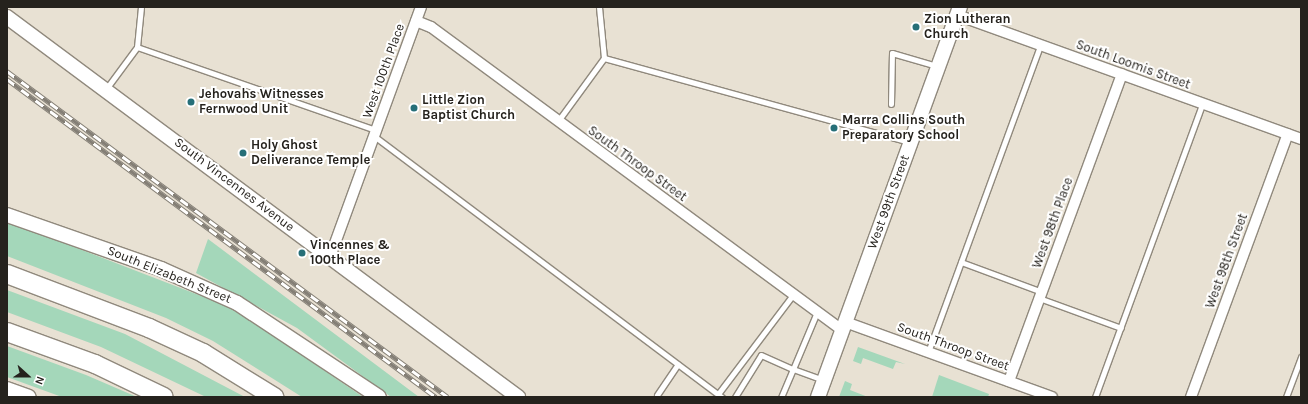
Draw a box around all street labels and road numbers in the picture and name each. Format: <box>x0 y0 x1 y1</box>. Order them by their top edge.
street label: West 100th Place <box>360 22 408 120</box>
street label: South Loomis Street <box>1074 37 1192 93</box>
street label: South Throop Street <box>585 123 689 205</box>
street label: South Vincennes Avenue <box>171 135 297 235</box>
street label: West 99th Street <box>865 153 913 251</box>
street label: West 98th Place <box>1029 176 1077 270</box>
street label: West 98th Street <box>1203 211 1251 311</box>
street label: South Elizabeth Street <box>105 243 233 307</box>
street label: South Throop Street <box>895 319 1011 375</box>

